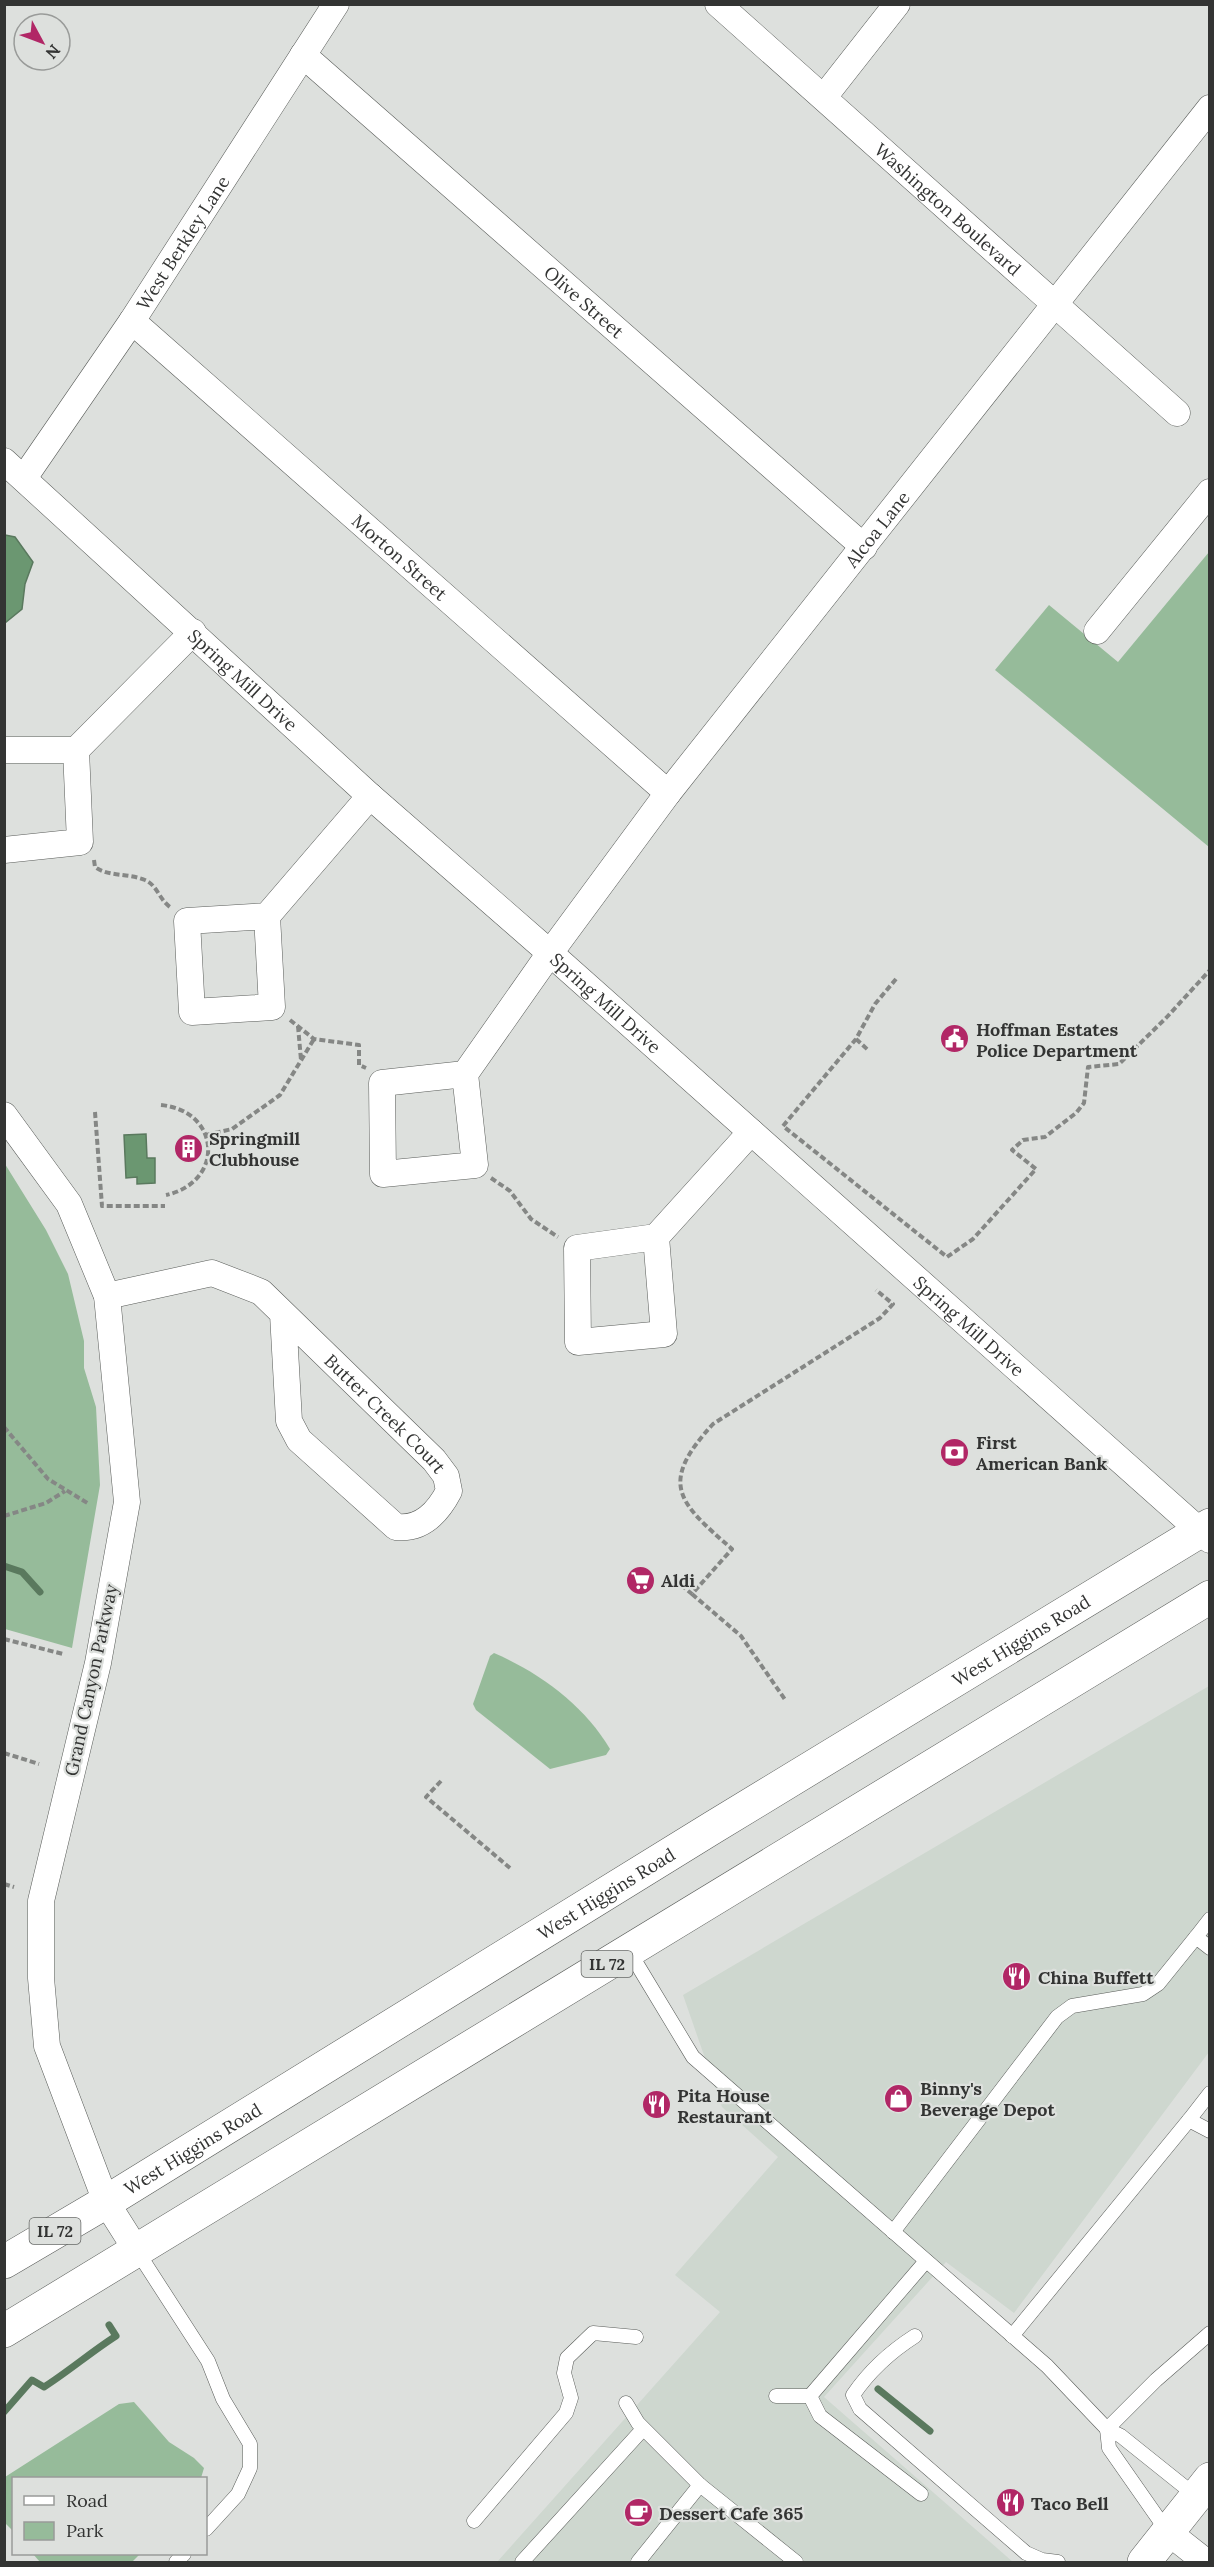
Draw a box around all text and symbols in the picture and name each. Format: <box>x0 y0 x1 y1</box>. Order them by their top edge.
north arrow <box>12 12 72 72</box>
text: N <box>42 41 65 63</box>
street label: Washington Boulevard <box>870 138 1026 280</box>
street label: West Berkley Lane <box>131 171 234 314</box>
street label: Olive Street <box>539 260 629 343</box>
street label: Alcoa Lane <box>839 486 914 572</box>
street label: Morton Street <box>348 509 452 605</box>
street label: Spring Mill Drive <box>183 624 303 736</box>
street label: Spring Mill Drive <box>546 948 666 1058</box>
place label: Hoffman Estates Police Department <box>976 1018 1138 1062</box>
public building icon: Hoffman Estates Police Department <box>939 1023 971 1055</box>
place label: Springmill Clubhouse <box>209 1127 300 1171</box>
building icon: Springmill Clubhouse <box>172 1132 204 1164</box>
street label: Spring Mill Drive <box>909 1271 1030 1381</box>
street label: Butter Creek Court <box>320 1349 451 1478</box>
place label: First American Bank <box>976 1431 1107 1475</box>
bank icon: First American Bank <box>939 1436 971 1468</box>
supermarket icon: Aldi <box>624 1564 656 1596</box>
place label: Aldi <box>661 1569 695 1592</box>
street label: Grand Canyon Parkway <box>59 1581 123 1778</box>
street label: West Higgins Road <box>948 1589 1094 1691</box>
street label: West Higgins Road <box>533 1842 679 1944</box>
road number: IL 72 <box>582 1951 632 1977</box>
restaurant icon: China Buffett <box>1001 1961 1033 1993</box>
place label: China Buffett <box>1038 1966 1154 1989</box>
place label: Binny's Beverage Depot <box>920 2077 1055 2121</box>
shop icon: Binny's Beverage Depot <box>883 2082 915 2114</box>
place label: Pita House Restaurant <box>677 2084 773 2128</box>
restaurant icon: Pita House Restaurant <box>640 2089 672 2121</box>
street label: West Higgins Road <box>120 2097 266 2200</box>
road number: IL 72 <box>29 2218 80 2244</box>
legend <box>12 2477 207 2555</box>
restaurant icon: Taco Bell <box>994 2487 1026 2519</box>
text: Road <box>66 2489 108 2512</box>
place label: Taco Bell <box>1031 2492 1109 2515</box>
cafe icon: Dessert Cafe 365 <box>622 2497 654 2529</box>
place label: Dessert Cafe 365 <box>659 2502 803 2525</box>
text: Park <box>66 2519 104 2542</box>

